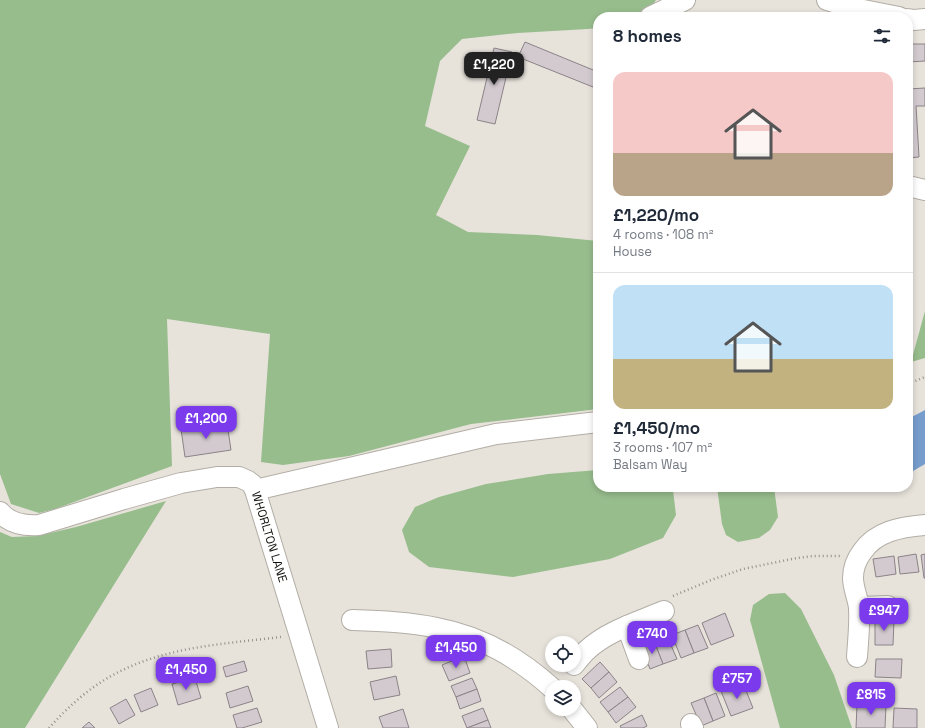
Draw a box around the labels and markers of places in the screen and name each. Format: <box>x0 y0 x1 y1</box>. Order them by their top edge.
pin: £1,220 <box>461 52 527 86</box>
pin: £1,200 <box>173 406 239 440</box>
pin: £947 <box>860 598 908 632</box>
pin: £740 <box>628 621 676 655</box>
pin: £1,450 <box>423 635 489 669</box>
pin: £1,450 <box>153 657 219 691</box>
pin: £757 <box>713 666 761 700</box>
pin: £815 <box>847 682 895 716</box>

